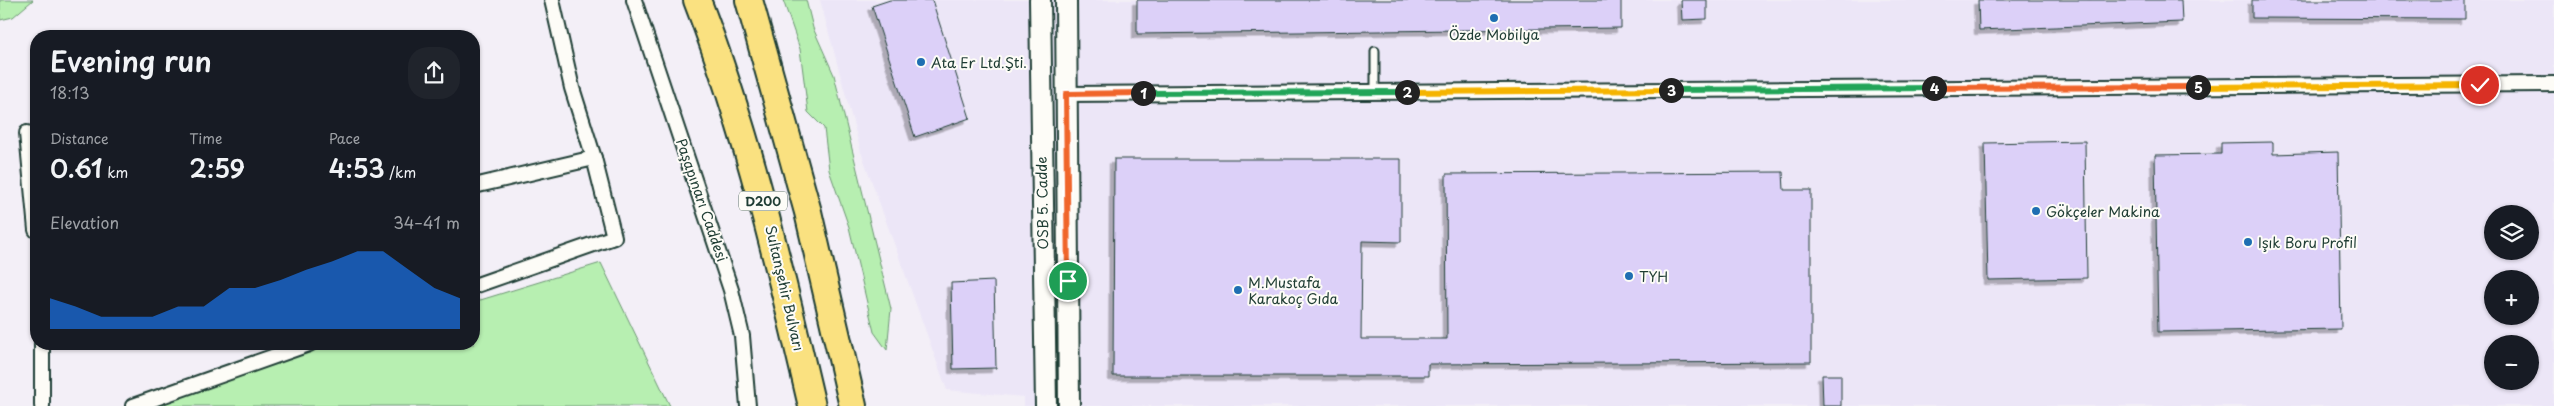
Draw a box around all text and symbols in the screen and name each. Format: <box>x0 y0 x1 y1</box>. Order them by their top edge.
marker: Özde Mobilya <box>1488 12 1500 24</box>
place label: Özde Mobilya <box>1449 24 1540 45</box>
text: Evening run <box>50 39 212 82</box>
button: share <box>408 47 460 99</box>
place label: Ata Er Ltd.Şti. <box>931 52 1027 73</box>
marker: Ata Er Ltd.Şti. <box>915 56 927 68</box>
pin <box>2459 64 2501 106</box>
icon: check <box>2466 71 2494 99</box>
pin: 5 <box>2186 74 2210 100</box>
pin: 4 <box>1922 76 1946 100</box>
text: 5 <box>2194 77 2203 98</box>
pin: 3 <box>1658 78 1684 102</box>
text: 4 <box>1930 78 1939 99</box>
text: 18:13 <box>50 80 90 104</box>
pin: 1 <box>1130 80 1156 106</box>
pin: 2 <box>1394 80 1420 104</box>
text: 3 <box>1667 80 1676 101</box>
text: 2 <box>1403 82 1412 103</box>
text: 1 <box>1140 83 1147 104</box>
text: Distance <box>50 128 109 149</box>
text: Time <box>189 128 222 149</box>
text: Pace <box>329 128 360 149</box>
street label: Paşapınarı Caddesi <box>671 136 733 264</box>
text: 0.61 <box>50 149 103 187</box>
text: 2:59 <box>189 149 245 187</box>
text: 4:53 <box>329 149 385 187</box>
street label: OSB 5. Cadde <box>1031 156 1053 250</box>
text: km <box>103 162 128 183</box>
text: /km <box>385 162 416 183</box>
road number: D200 <box>739 192 787 210</box>
place label: Gökçeler Makina <box>2046 201 2160 222</box>
marker: Gökçeler Makina <box>2030 205 2042 217</box>
map controls <box>2484 205 2539 390</box>
button: layers <box>2484 205 2539 260</box>
text: Elevation <box>50 210 119 234</box>
text: 34–41 m <box>393 210 460 234</box>
street label: Sultanşehir Bulvarı <box>760 223 810 353</box>
place label: Işık Boru Profil <box>2258 232 2357 253</box>
marker: Işık Boru Profil <box>2242 236 2254 248</box>
pin <box>1047 260 1089 302</box>
place label: TYH <box>1639 266 1668 287</box>
icon: arrive <box>1054 267 1082 295</box>
marker: TYH <box>1623 270 1635 282</box>
button: + <box>2484 270 2539 325</box>
place label: M.Mustafa Karakoç Gıda <box>1248 272 1338 309</box>
marker: M.Mustafa Karakoç Gıda <box>1232 284 1244 296</box>
button: − <box>2484 335 2539 390</box>

